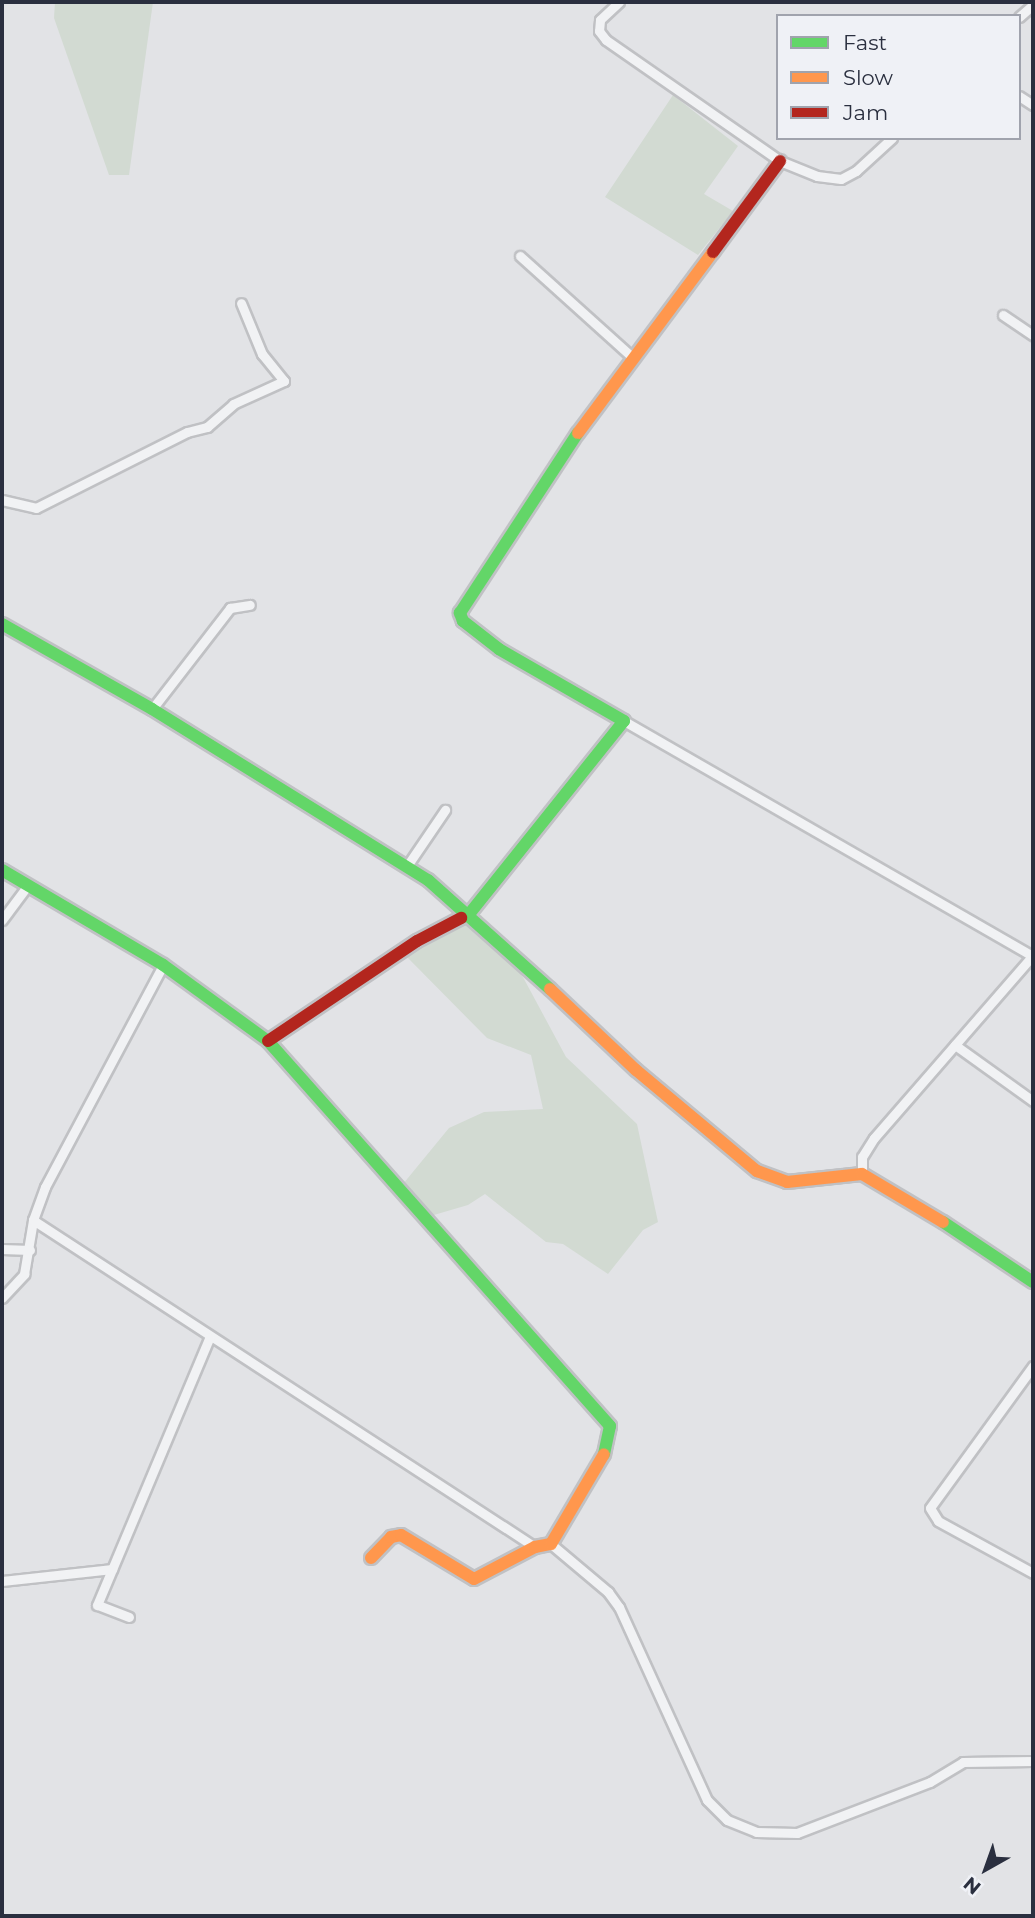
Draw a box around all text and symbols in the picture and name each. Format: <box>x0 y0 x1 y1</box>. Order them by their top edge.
legend <box>776 14 1021 140</box>
text: Fast <box>843 30 887 55</box>
text: Slow <box>843 65 893 90</box>
text: Jam <box>843 100 888 125</box>
north arrow <box>951 1834 1021 1904</box>
text: N <box>959 1872 985 1899</box>

